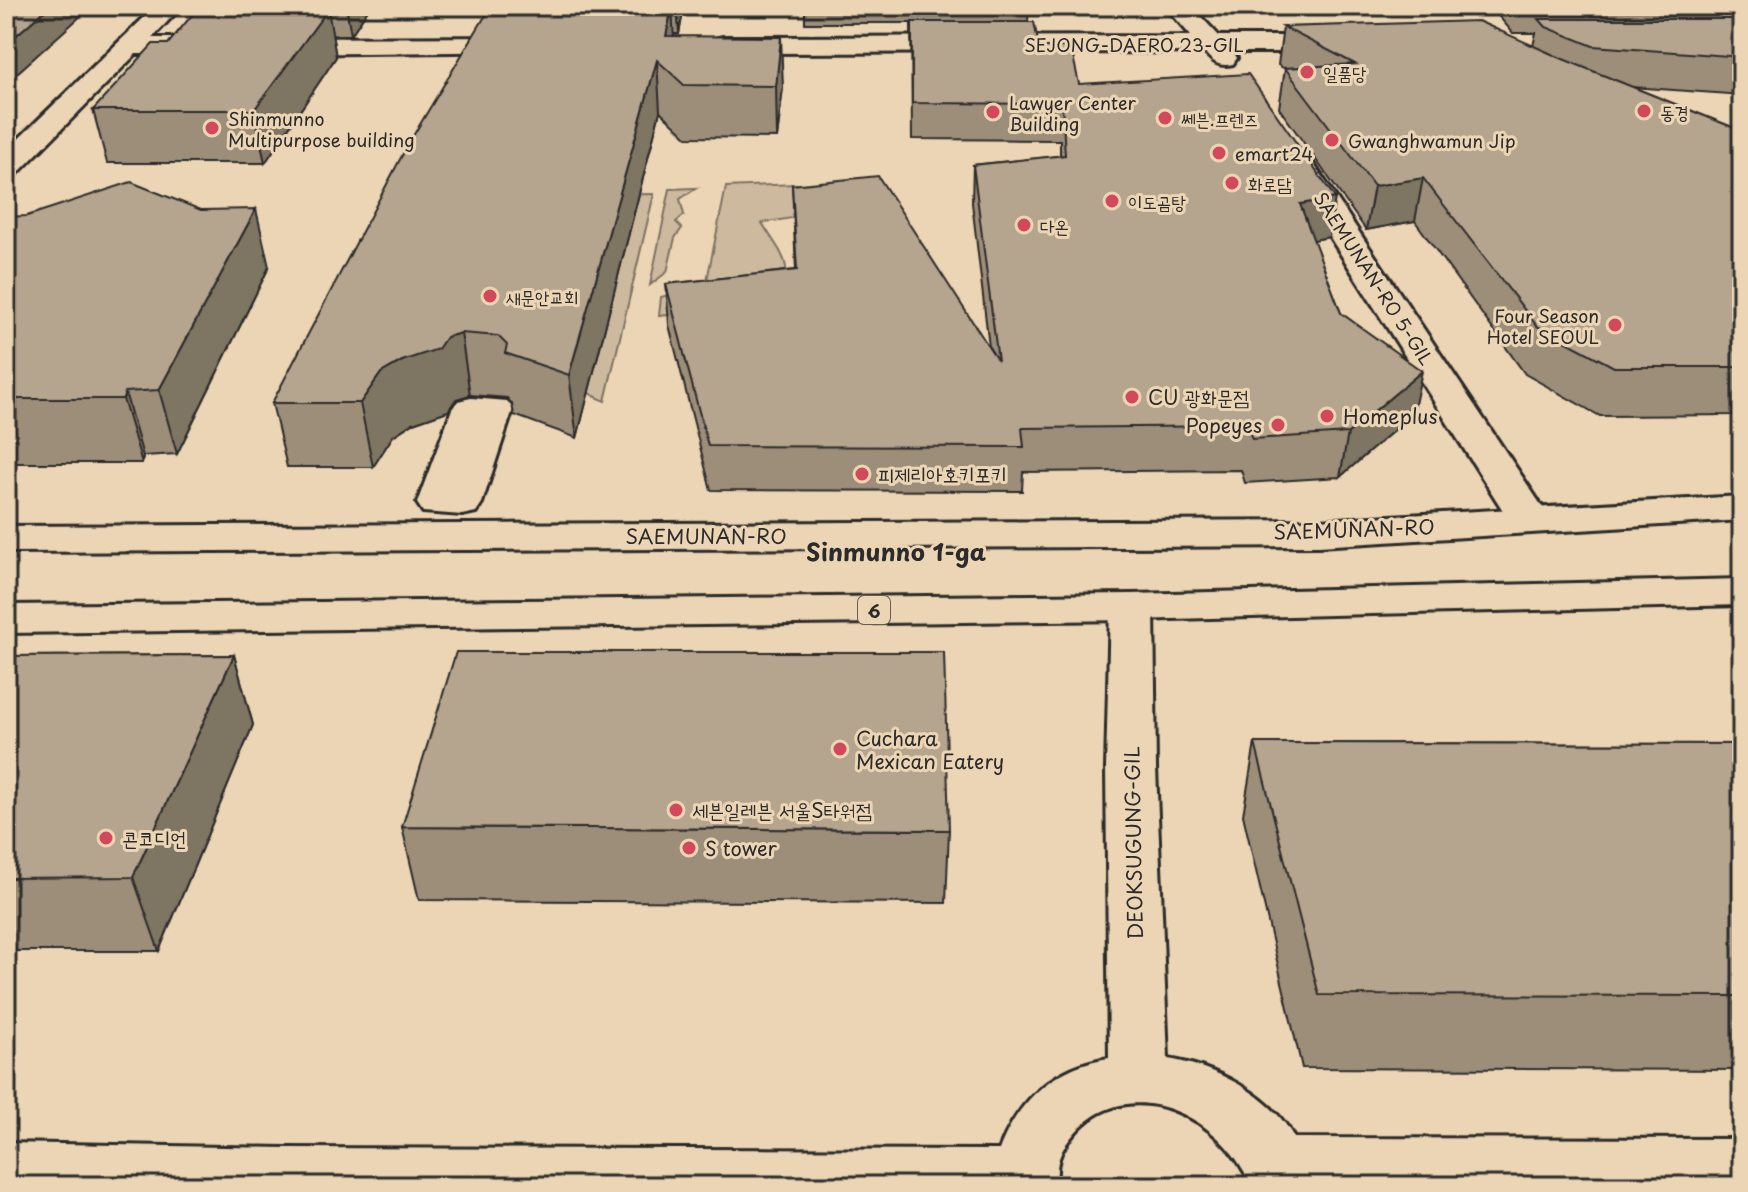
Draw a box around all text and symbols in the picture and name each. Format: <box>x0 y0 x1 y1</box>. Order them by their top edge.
street label: SEJONG-DAERO 23-GIL <box>1024 31 1244 58</box>
place label: 일품당 <box>1323 59 1367 86</box>
marker: 일품당 <box>1298 63 1316 81</box>
place label: Lawyer Center Building <box>1009 89 1137 137</box>
place label: 동경 <box>1660 98 1689 125</box>
marker: 동경 <box>1635 102 1653 120</box>
marker: Lawyer Center Building <box>984 103 1002 121</box>
place label: Shinmunno Multipurpose building <box>228 105 415 153</box>
place label: 쎄븐.프렌즈 <box>1181 105 1258 132</box>
marker: 쎄븐.프렌즈 <box>1156 109 1174 127</box>
marker: Shinmunno Multipurpose building <box>203 119 221 137</box>
place label: Gwanghwamun Jip <box>1348 127 1516 154</box>
marker: Gwanghwamun Jip <box>1323 131 1341 149</box>
place label: emart24 <box>1235 140 1313 167</box>
marker: emart24 <box>1210 144 1228 162</box>
place label: 화로담 <box>1248 170 1292 197</box>
marker: 화로담 <box>1223 174 1241 192</box>
street label: SAEMUNAN-RO 5-GIL <box>1308 186 1440 370</box>
place label: 이도곰탕 <box>1128 188 1186 215</box>
marker: 이도곰탕 <box>1103 192 1121 210</box>
place label: 다온 <box>1040 212 1069 239</box>
marker: 다온 <box>1015 216 1033 234</box>
place label: 새문안교회 <box>506 283 578 310</box>
marker: 새문안교회 <box>481 287 499 305</box>
place label: Four Season Hotel SEOUL <box>1487 302 1599 350</box>
marker: Four Season Hotel SEOUL <box>1606 316 1624 334</box>
place label: CU 광화문점 <box>1148 382 1249 412</box>
marker: CU 광화문점 <box>1123 388 1141 406</box>
place label: Homeplus <box>1343 401 1438 431</box>
marker: Homeplus <box>1318 407 1336 425</box>
place label: Popeyes <box>1186 410 1262 440</box>
marker: Popeyes <box>1269 416 1287 434</box>
place label: 피제리아호키포키 <box>878 459 1007 489</box>
marker: 피제리아호키포키 <box>853 465 871 483</box>
street label: SAEMUNAN-RO <box>1273 511 1435 547</box>
street label: SAEMUNAN-RO <box>625 521 787 551</box>
district label: Sinmunno 1-ga <box>806 533 987 569</box>
road number: 6 <box>858 596 890 624</box>
place label: Cuchara Mexican Eatery <box>856 723 1004 776</box>
marker: Cuchara Mexican Eatery <box>831 740 849 758</box>
street label: DEOKSUGUNG-GIL <box>1116 746 1150 940</box>
place label: 세븐일레븐 서울S타워점 <box>692 795 872 825</box>
marker: 세븐일레븐 서울S타워점 <box>667 801 685 819</box>
place label: 콘코디언 <box>122 823 186 853</box>
marker: 콘코디언 <box>97 829 115 847</box>
place label: S tower <box>705 833 777 863</box>
marker: S tower <box>680 839 698 857</box>

